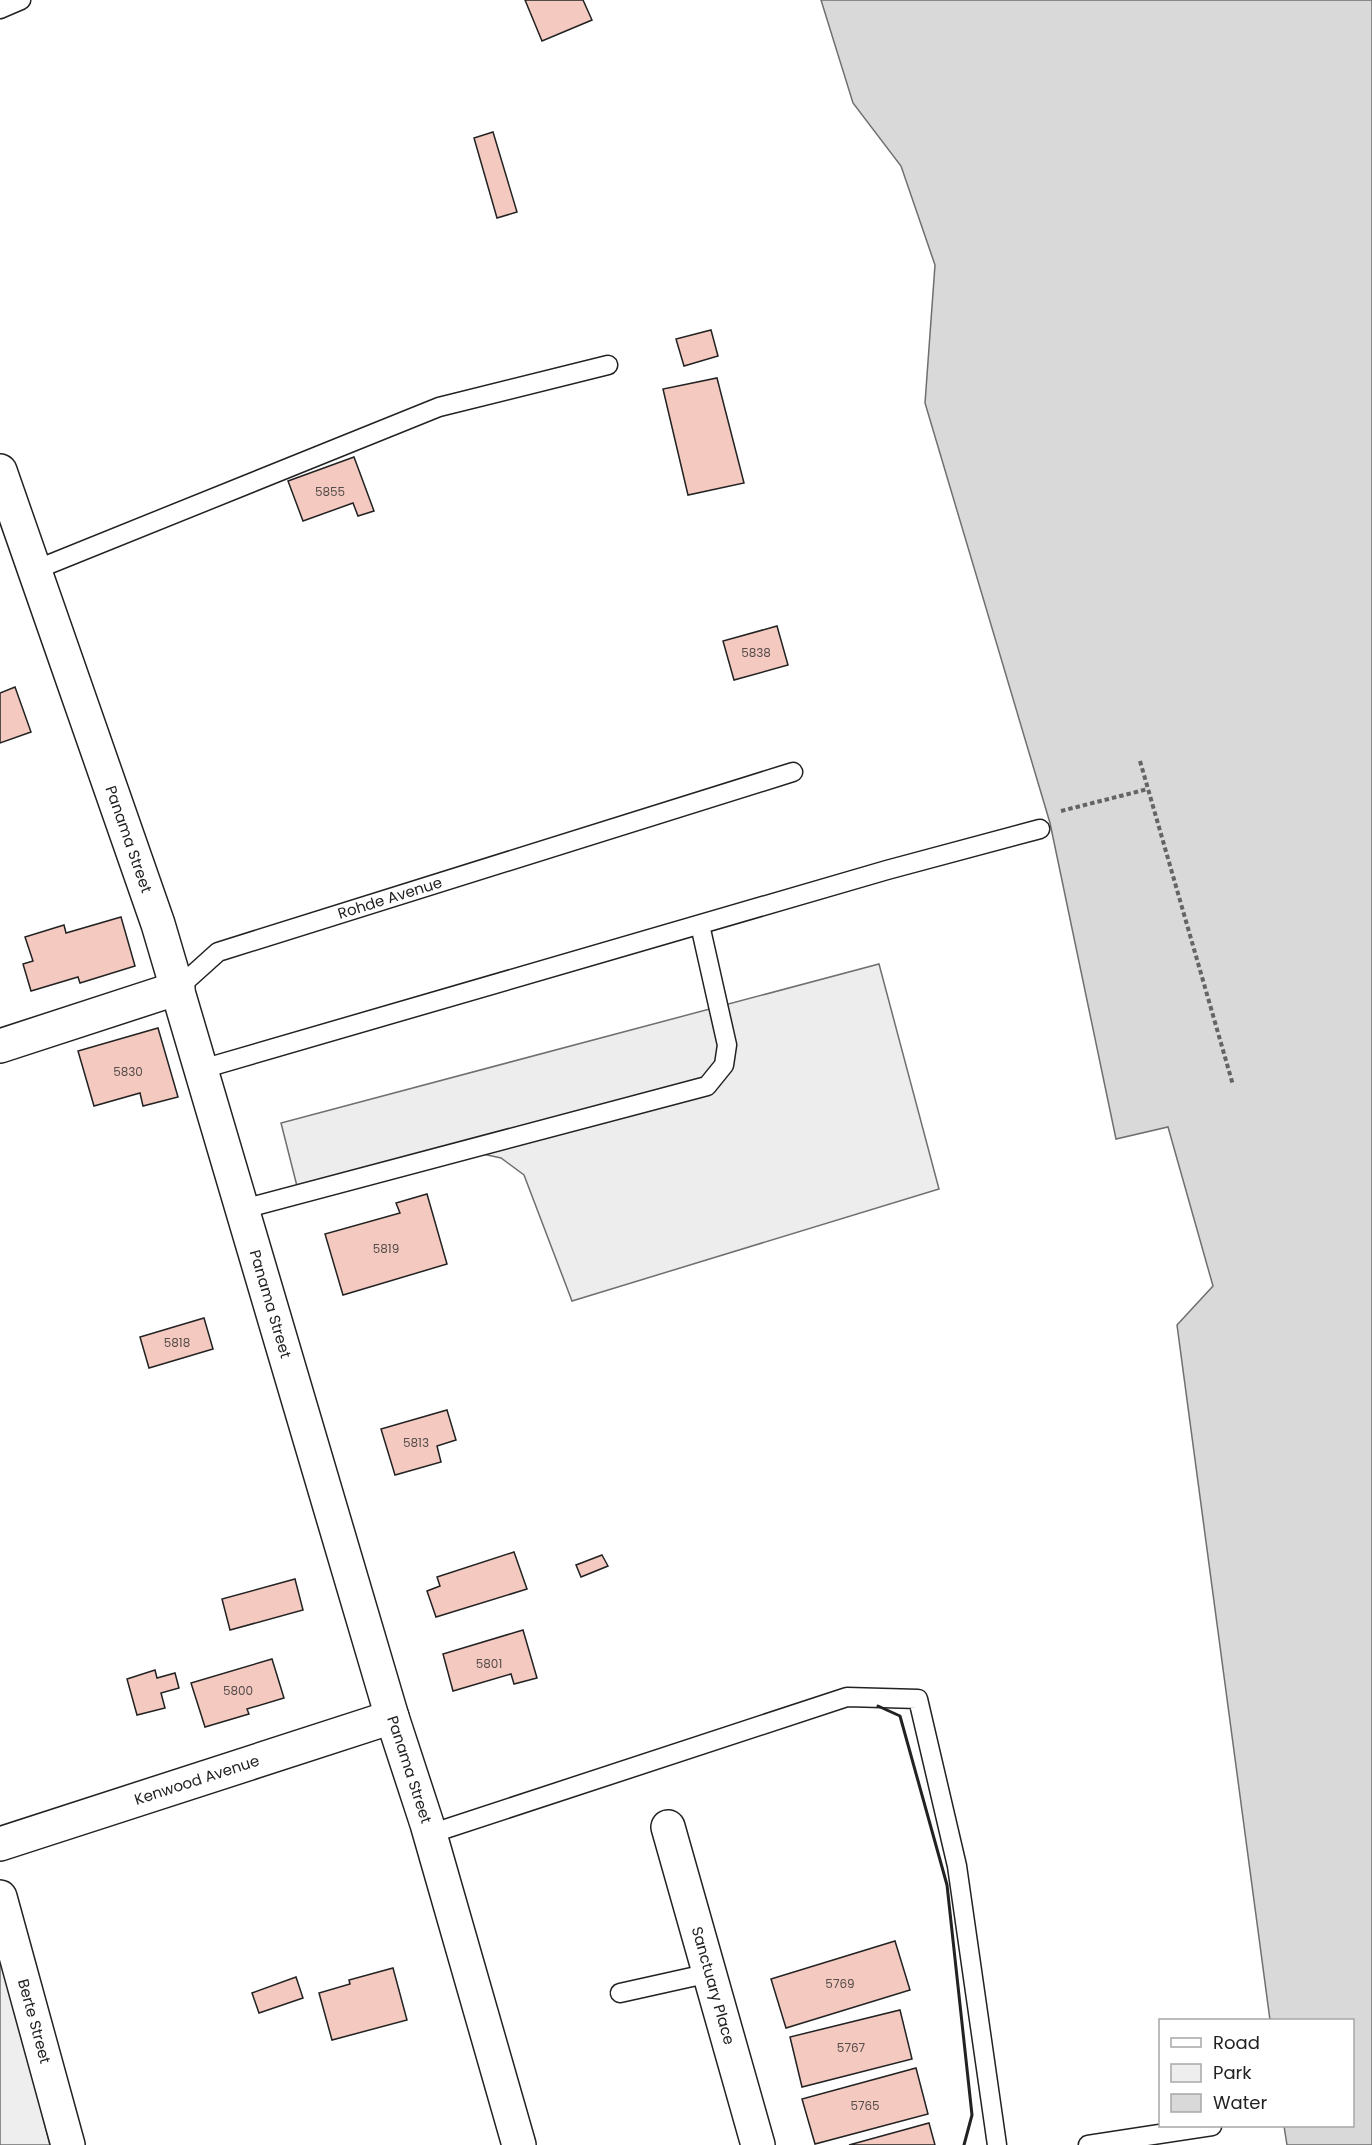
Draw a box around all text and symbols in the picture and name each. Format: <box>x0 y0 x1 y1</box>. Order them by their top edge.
house number: 5855 <box>315 483 345 500</box>
house number: 5838 <box>741 644 771 661</box>
street label: Panama Street <box>101 783 157 895</box>
street label: Rohde Avenue <box>335 872 445 924</box>
house number: 5830 <box>113 1063 143 1080</box>
house number: 5819 <box>373 1240 399 1257</box>
street label: Panama Street <box>245 1247 297 1361</box>
house number: 5818 <box>164 1334 190 1351</box>
house number: 5813 <box>403 1434 429 1451</box>
house number: 5801 <box>476 1655 502 1672</box>
house number: 5800 <box>223 1682 253 1699</box>
street label: Panama Street <box>382 1713 437 1826</box>
street label: Kenwood Avenue <box>132 1750 262 1810</box>
street label: Sanctuary Place <box>687 1924 740 2047</box>
house number: 5769 <box>825 1975 855 1992</box>
street label: Berte Street <box>13 1977 56 2066</box>
legend <box>1159 2019 1354 2127</box>
text: Road <box>1213 2030 1260 2055</box>
house number: 5767 <box>837 2039 866 2056</box>
text: Park <box>1213 2060 1252 2085</box>
text: Water <box>1213 2090 1267 2115</box>
house number: 5765 <box>850 2097 880 2114</box>

